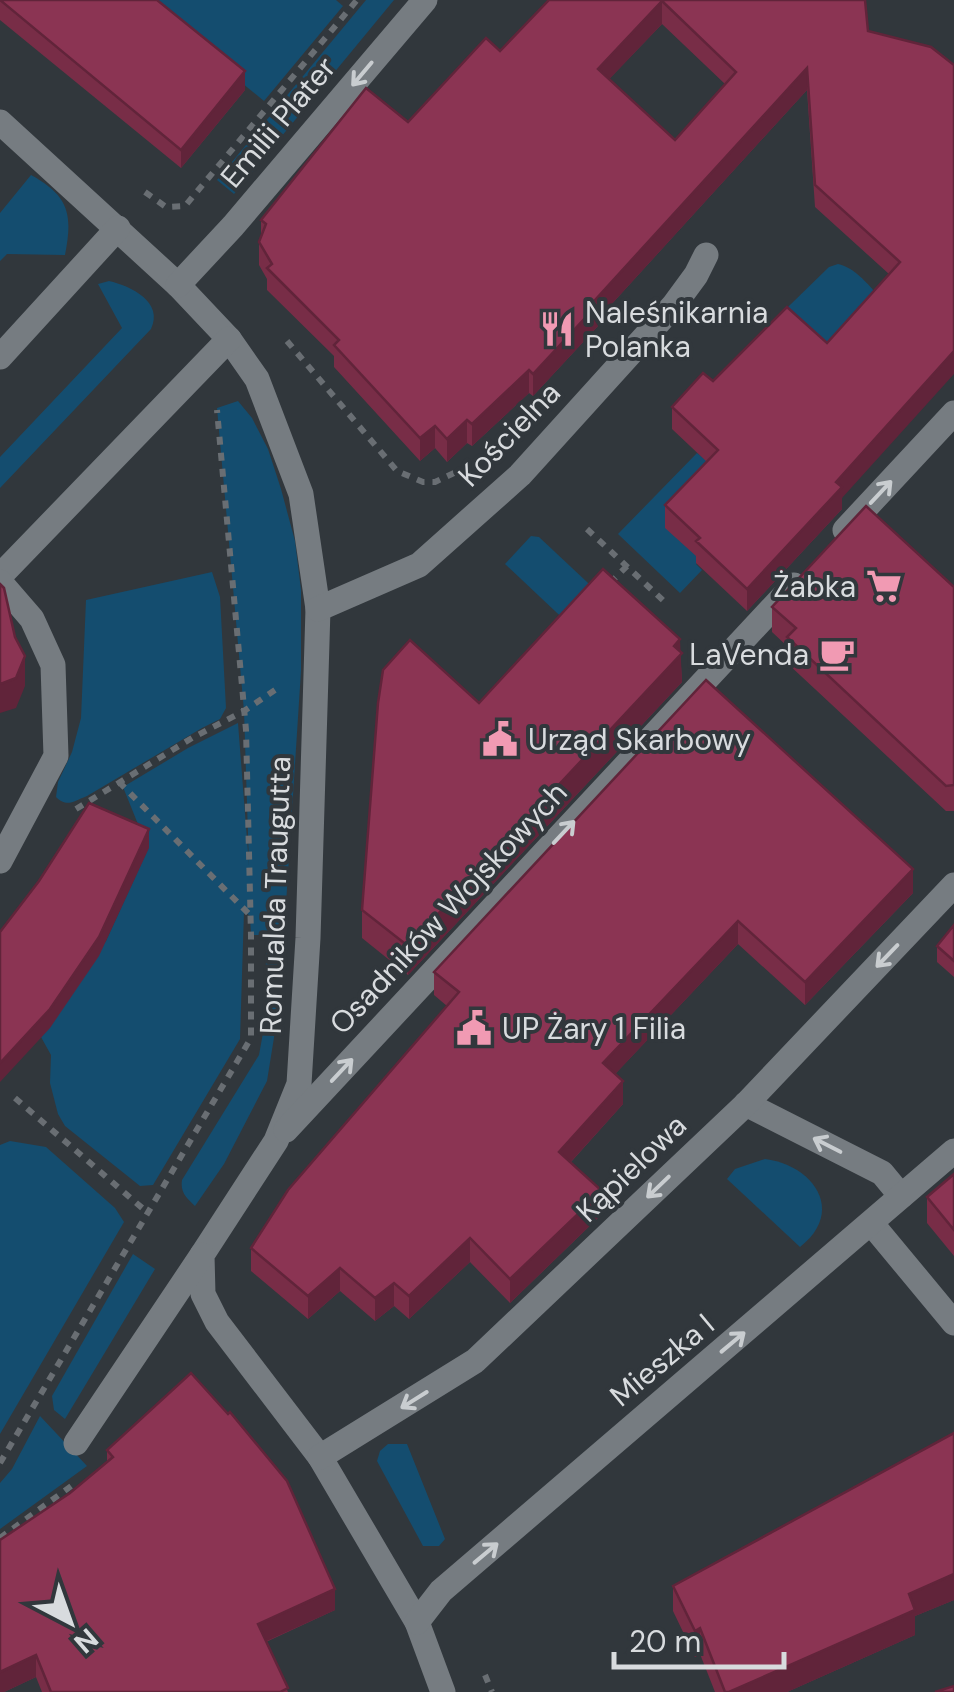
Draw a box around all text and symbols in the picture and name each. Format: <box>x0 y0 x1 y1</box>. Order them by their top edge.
street label: Emilii Plater <box>212 48 344 196</box>
one-way arrow <box>350 61 373 86</box>
place label: Naleśnikarnia Polanka <box>585 293 768 366</box>
restaurant icon: Naleśnikarnia Polanka <box>538 310 576 348</box>
street label: Kościelna <box>449 373 569 495</box>
one-way arrow <box>869 480 893 504</box>
place label: Żabka <box>773 567 856 606</box>
supermarket icon: Żabka <box>865 567 903 605</box>
place label: LaVenda <box>689 635 809 674</box>
cafe icon: LaVenda <box>818 635 856 673</box>
public building icon: Urząd Skarbowy <box>481 720 519 758</box>
place label: Urząd Skarbowy <box>528 720 751 759</box>
street label: Romualda Traugutta <box>251 755 299 1035</box>
street label: Osadników Wojskowych <box>321 773 575 1043</box>
one-way arrow <box>552 820 575 845</box>
one-way arrow <box>875 943 899 967</box>
public building icon: UP Żary 1 Filia <box>455 1009 493 1047</box>
place label: UP Żary 1 Filia <box>502 1009 686 1048</box>
one-way arrow <box>330 1058 354 1082</box>
street label: Kąpielowa <box>568 1106 694 1230</box>
one-way arrow <box>812 1135 842 1154</box>
one-way arrow <box>647 1175 671 1199</box>
street label: Mieszka I <box>602 1305 722 1415</box>
one-way arrow <box>720 1331 745 1354</box>
one-way arrow <box>401 1390 429 1410</box>
one-way arrow <box>472 1543 498 1565</box>
north arrow <box>20 1572 120 1672</box>
scale bar <box>614 1607 784 1669</box>
text: N <box>66 1620 106 1661</box>
text: 20 m <box>629 1622 701 1661</box>

